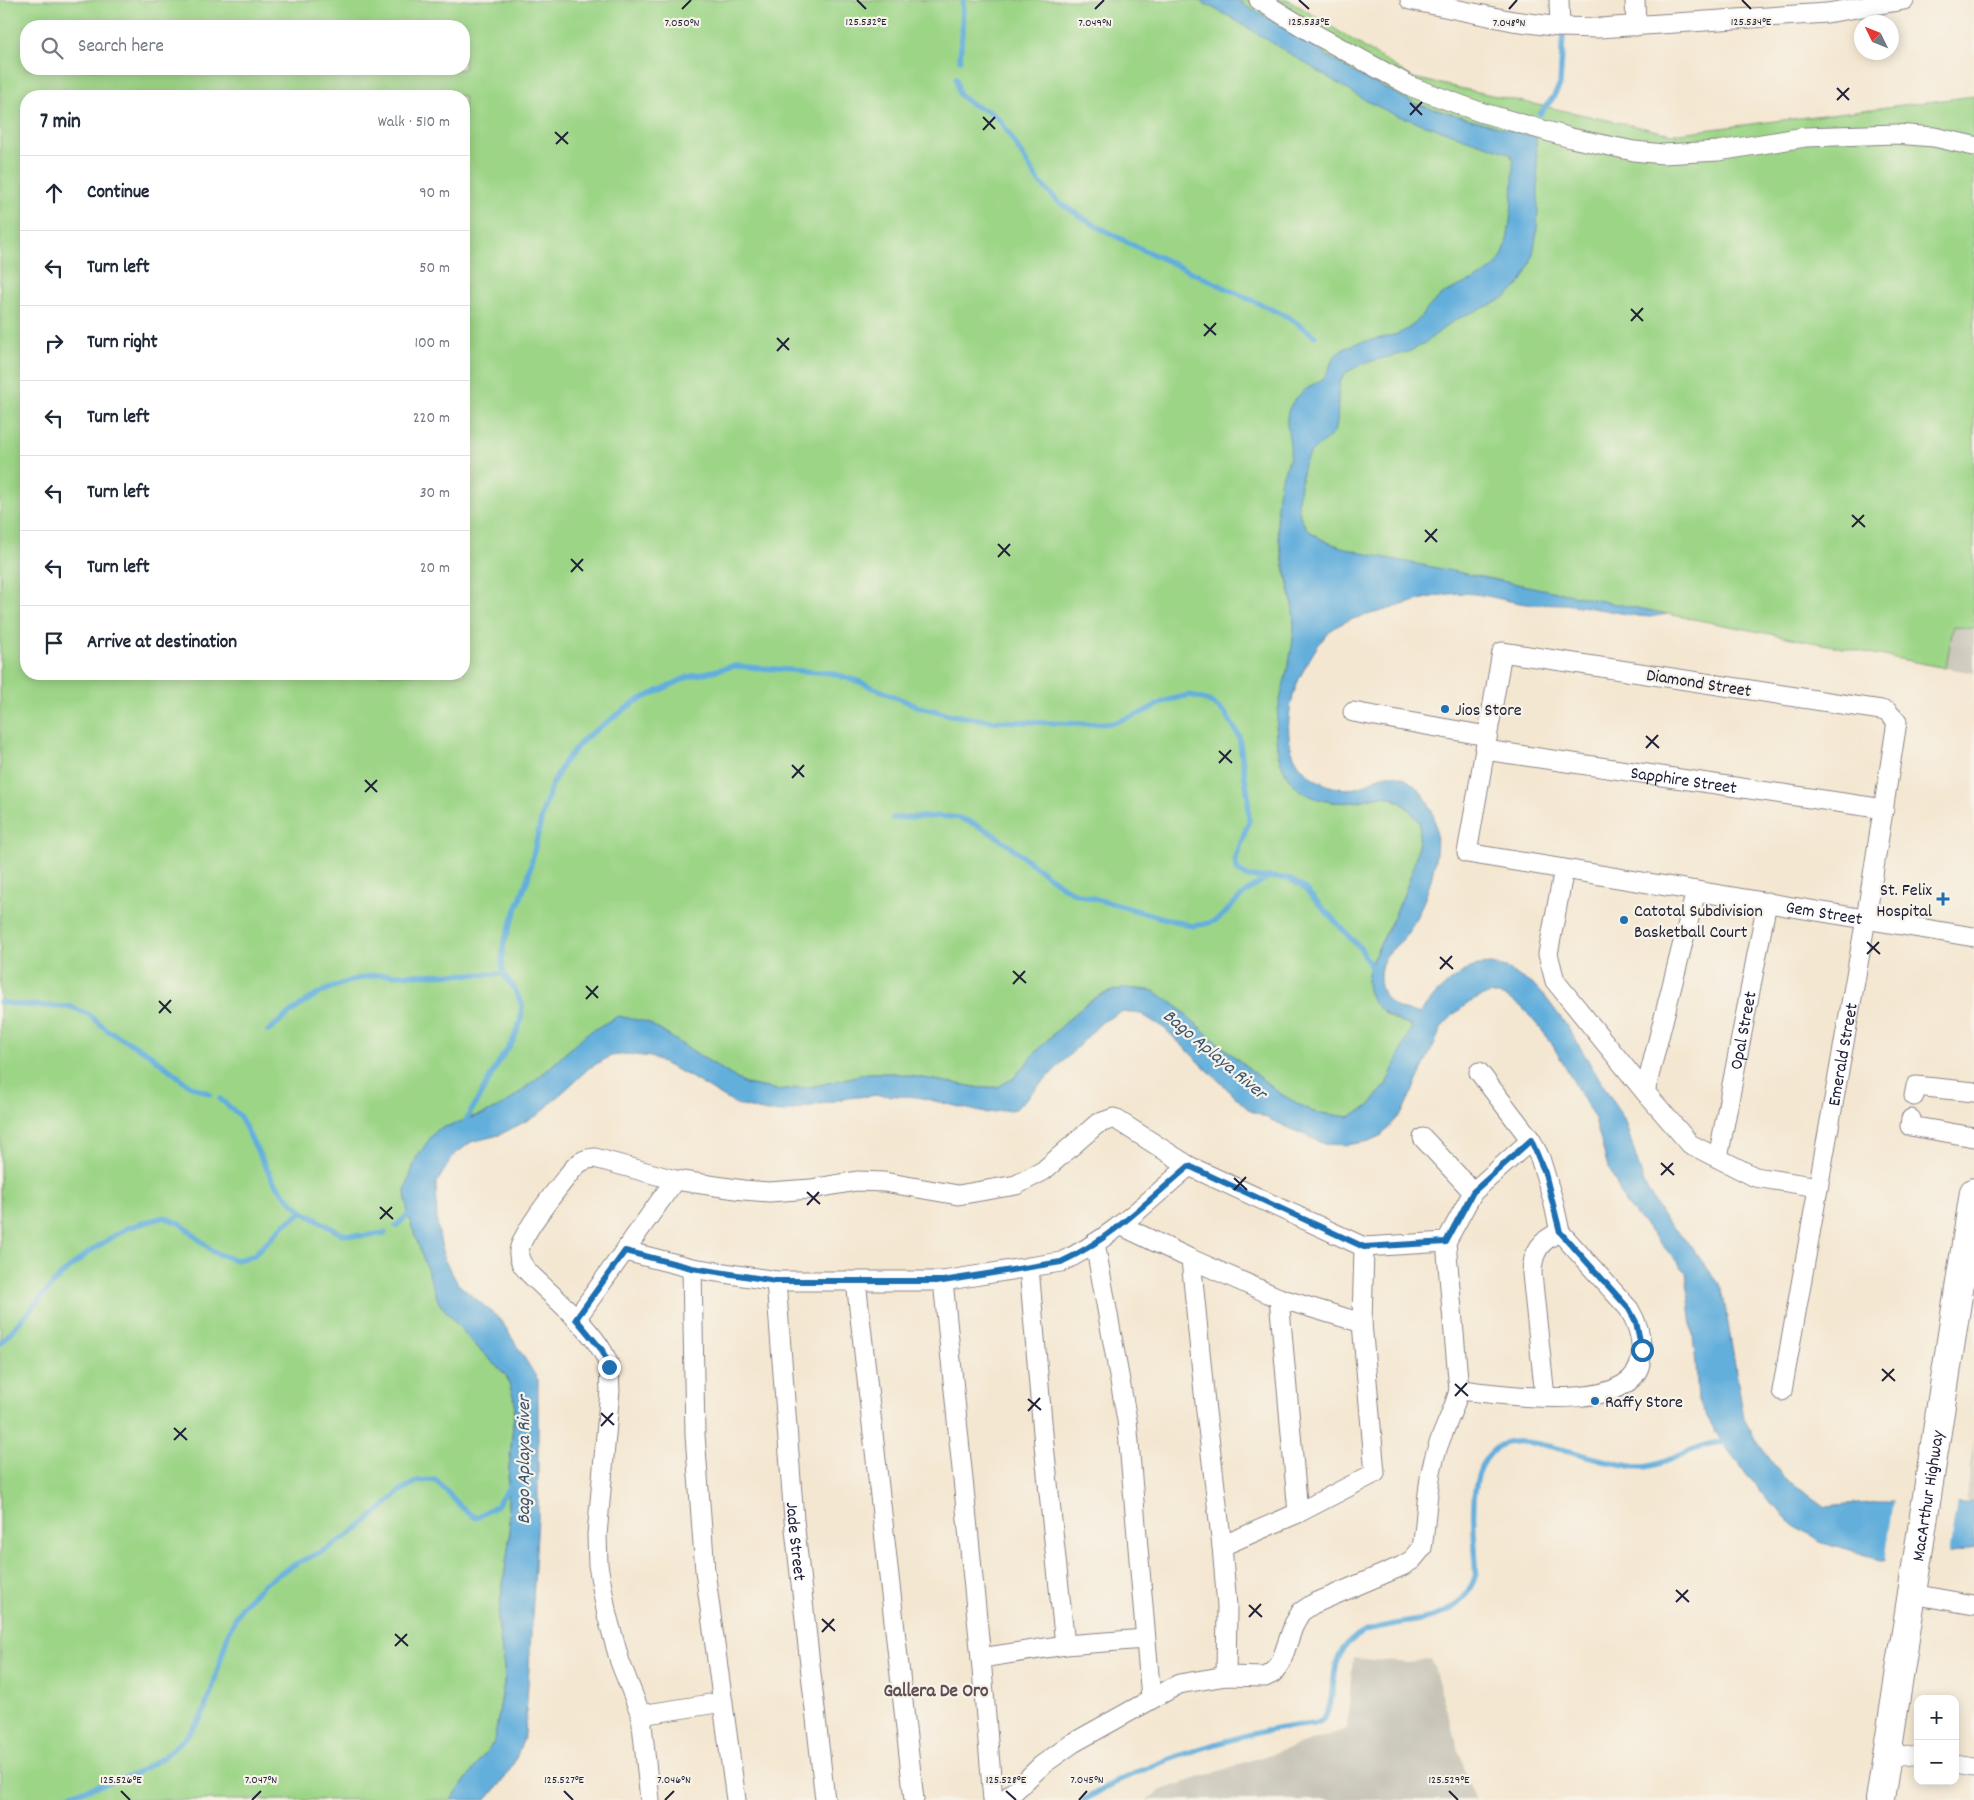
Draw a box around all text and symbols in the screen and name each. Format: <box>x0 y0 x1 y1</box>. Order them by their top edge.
text: 125.532°E <box>846 14 887 31</box>
text: 125.533°E <box>1289 14 1330 31</box>
text: 125.534°E <box>1731 14 1772 31</box>
text: 7.050°N <box>664 15 700 32</box>
text: 7.049°N <box>1078 15 1112 32</box>
text: 7.048°N <box>1493 15 1525 32</box>
north arrow <box>1854 15 1899 60</box>
search box <box>20 20 470 75</box>
icon: search <box>38 34 66 62</box>
text: Search here <box>78 34 164 61</box>
text: 7 min <box>40 108 81 138</box>
text: Walk · 510 m <box>378 111 450 134</box>
icon: ahead <box>40 179 68 207</box>
text: Continue <box>87 180 149 207</box>
text: 90 m <box>419 182 450 205</box>
icon: left <box>40 254 68 282</box>
text: Turn left <box>87 255 150 282</box>
text: 50 m <box>419 257 450 280</box>
icon: right <box>40 329 68 357</box>
text: Turn right <box>87 330 158 357</box>
text: 100 m <box>414 332 450 355</box>
icon: left <box>40 404 68 432</box>
text: Turn left <box>87 405 150 432</box>
text: 220 m <box>413 407 450 430</box>
icon: left <box>40 479 68 507</box>
text: Turn left <box>87 480 150 507</box>
text: 30 m <box>420 482 450 505</box>
icon: left <box>40 554 68 582</box>
text: Turn left <box>87 555 150 582</box>
text: 20 m <box>420 557 450 580</box>
icon: arrive <box>40 629 68 657</box>
text: Arrive at destination <box>87 630 237 657</box>
street label: Diamond Street <box>1644 664 1753 705</box>
place label: Jios Store <box>1455 699 1522 724</box>
marker: Jios Store <box>1439 703 1451 715</box>
street label: Sapphire Street <box>1629 762 1739 802</box>
place label: St. Felix Hospital <box>1876 879 1933 925</box>
marker: St. Felix Hospital <box>1936 892 1950 906</box>
street label: Gem Street <box>1784 896 1864 933</box>
place label: Catotal Subdivision Basketball Court <box>1634 900 1763 946</box>
marker: Catotal Subdivision Basketball Court <box>1618 914 1630 926</box>
street label: Opal Street <box>1725 989 1765 1072</box>
street label: Emerald Street <box>1823 1001 1866 1108</box>
water label: Bago Aplaya River <box>1156 1004 1273 1109</box>
route start <box>1631 1339 1654 1362</box>
route end <box>598 1356 621 1379</box>
place label: Raffy Store <box>1605 1391 1683 1416</box>
water label: Bago Aplaya River <box>512 1394 539 1524</box>
marker: Raffy Store <box>1589 1395 1601 1407</box>
street label: MacArthur Highway <box>1907 1428 1952 1563</box>
street label: Jade Street <box>778 1501 811 1583</box>
district label: Gallera De Oro <box>883 1679 989 1706</box>
map controls <box>1914 1695 1959 1785</box>
button: + <box>1914 1695 1959 1740</box>
button: − <box>1914 1740 1959 1785</box>
text: 125.526°E <box>100 1772 142 1789</box>
text: 7.047°N <box>245 1772 277 1789</box>
text: 125.527°E <box>544 1772 585 1789</box>
text: 7.046°N <box>657 1772 691 1789</box>
text: 125.528°E <box>986 1772 1027 1789</box>
text: 7.045°N <box>1070 1772 1104 1789</box>
text: 125.529°E <box>1428 1772 1470 1789</box>

